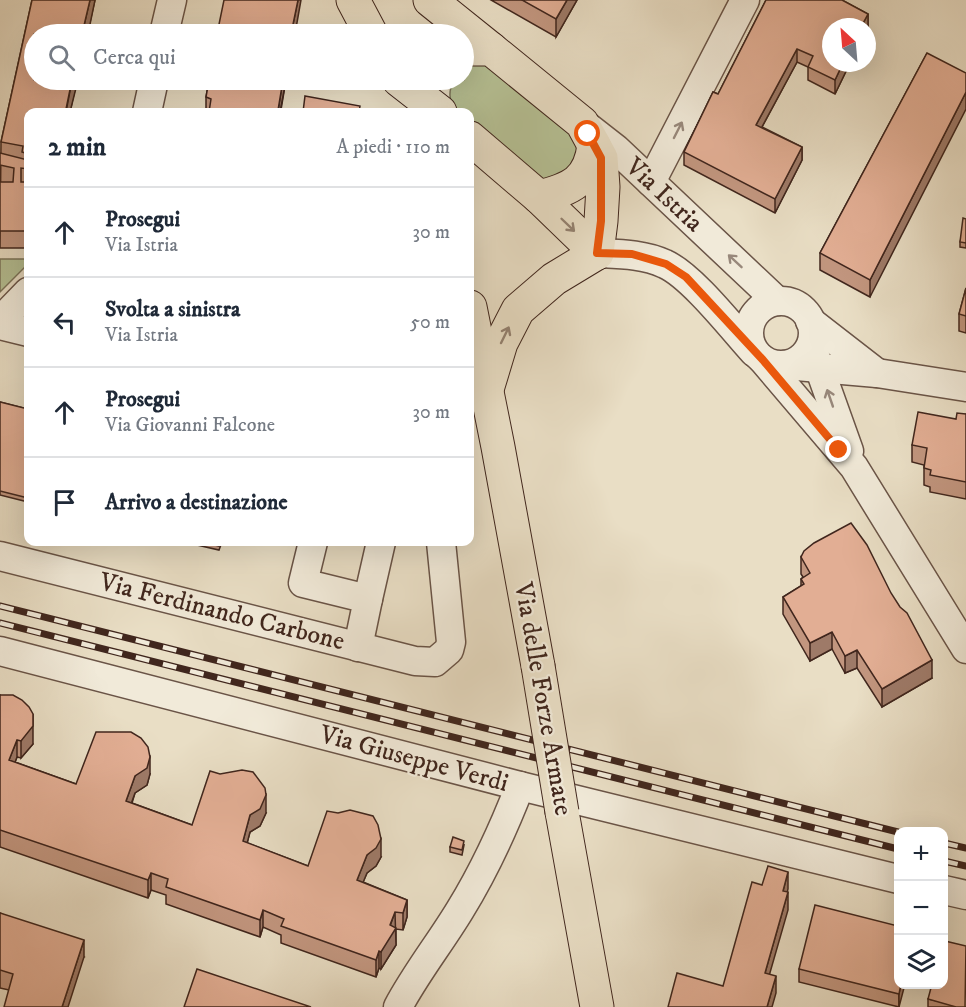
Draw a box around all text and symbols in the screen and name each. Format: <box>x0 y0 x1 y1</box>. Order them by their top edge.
north arrow <box>822 18 876 72</box>
search box <box>24 24 474 90</box>
icon: search <box>45 41 78 74</box>
text: Cerca qui <box>93 44 176 71</box>
route start <box>574 120 600 146</box>
one-way arrow <box>672 122 684 139</box>
text: 2 min <box>48 131 106 164</box>
text: A piedi · 110 m <box>336 135 450 160</box>
street label: Via Istria <box>617 150 710 239</box>
text: Prosegui <box>105 206 180 233</box>
icon: ahead <box>48 216 81 249</box>
one-way arrow <box>560 218 575 232</box>
text: 30 m <box>412 220 450 245</box>
text: Via Istria <box>105 233 178 258</box>
one-way arrow <box>727 254 742 268</box>
text: Svolta a sinistra <box>105 296 240 323</box>
icon: left <box>48 306 81 339</box>
text: 50 m <box>410 310 450 335</box>
text: Via Istria <box>105 323 178 348</box>
one-way arrow <box>500 327 511 345</box>
text: Prosegui <box>105 386 180 413</box>
one-way arrow <box>824 389 835 408</box>
icon: ahead <box>48 396 81 429</box>
text: 30 m <box>412 400 450 425</box>
text: Via Giovanni Falcone <box>105 413 275 438</box>
route end <box>825 436 851 462</box>
icon: arrive <box>48 486 81 519</box>
text: Arrivo a destinazione <box>105 489 288 516</box>
street label: Via Ferdinando Carbone <box>95 565 348 658</box>
street label: Via delle Forze Armate <box>506 579 580 818</box>
street label: Via Giuseppe Verdi <box>315 718 512 800</box>
map controls <box>894 827 948 989</box>
button: + <box>894 827 948 881</box>
button: − <box>894 881 948 935</box>
button: layers <box>894 935 948 989</box>

